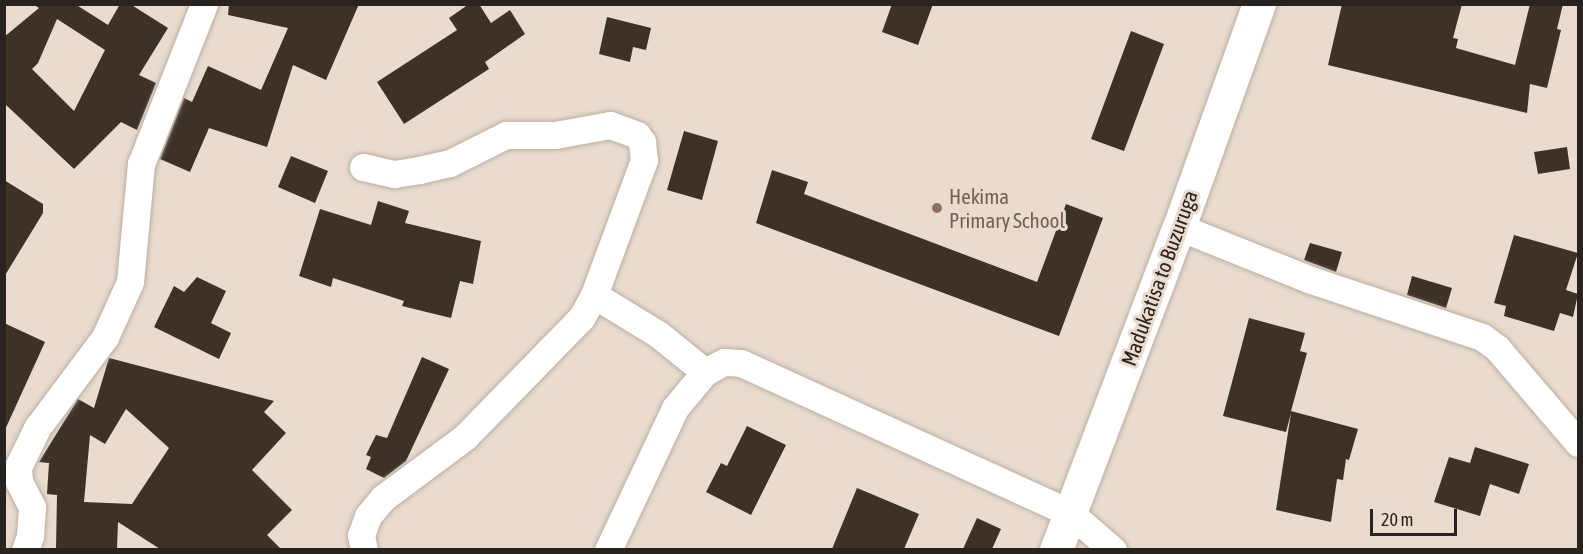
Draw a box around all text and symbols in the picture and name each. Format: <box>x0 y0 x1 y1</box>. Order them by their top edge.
place label: Hekima Primary School <box>949 183 1065 233</box>
street label: Madukatisa to Buzuruga <box>1116 187 1202 369</box>
marker: Hekima Primary School <box>930 201 944 215</box>
scale bar <box>1373 497 1460 535</box>
text: 20 m <box>1381 509 1413 530</box>

